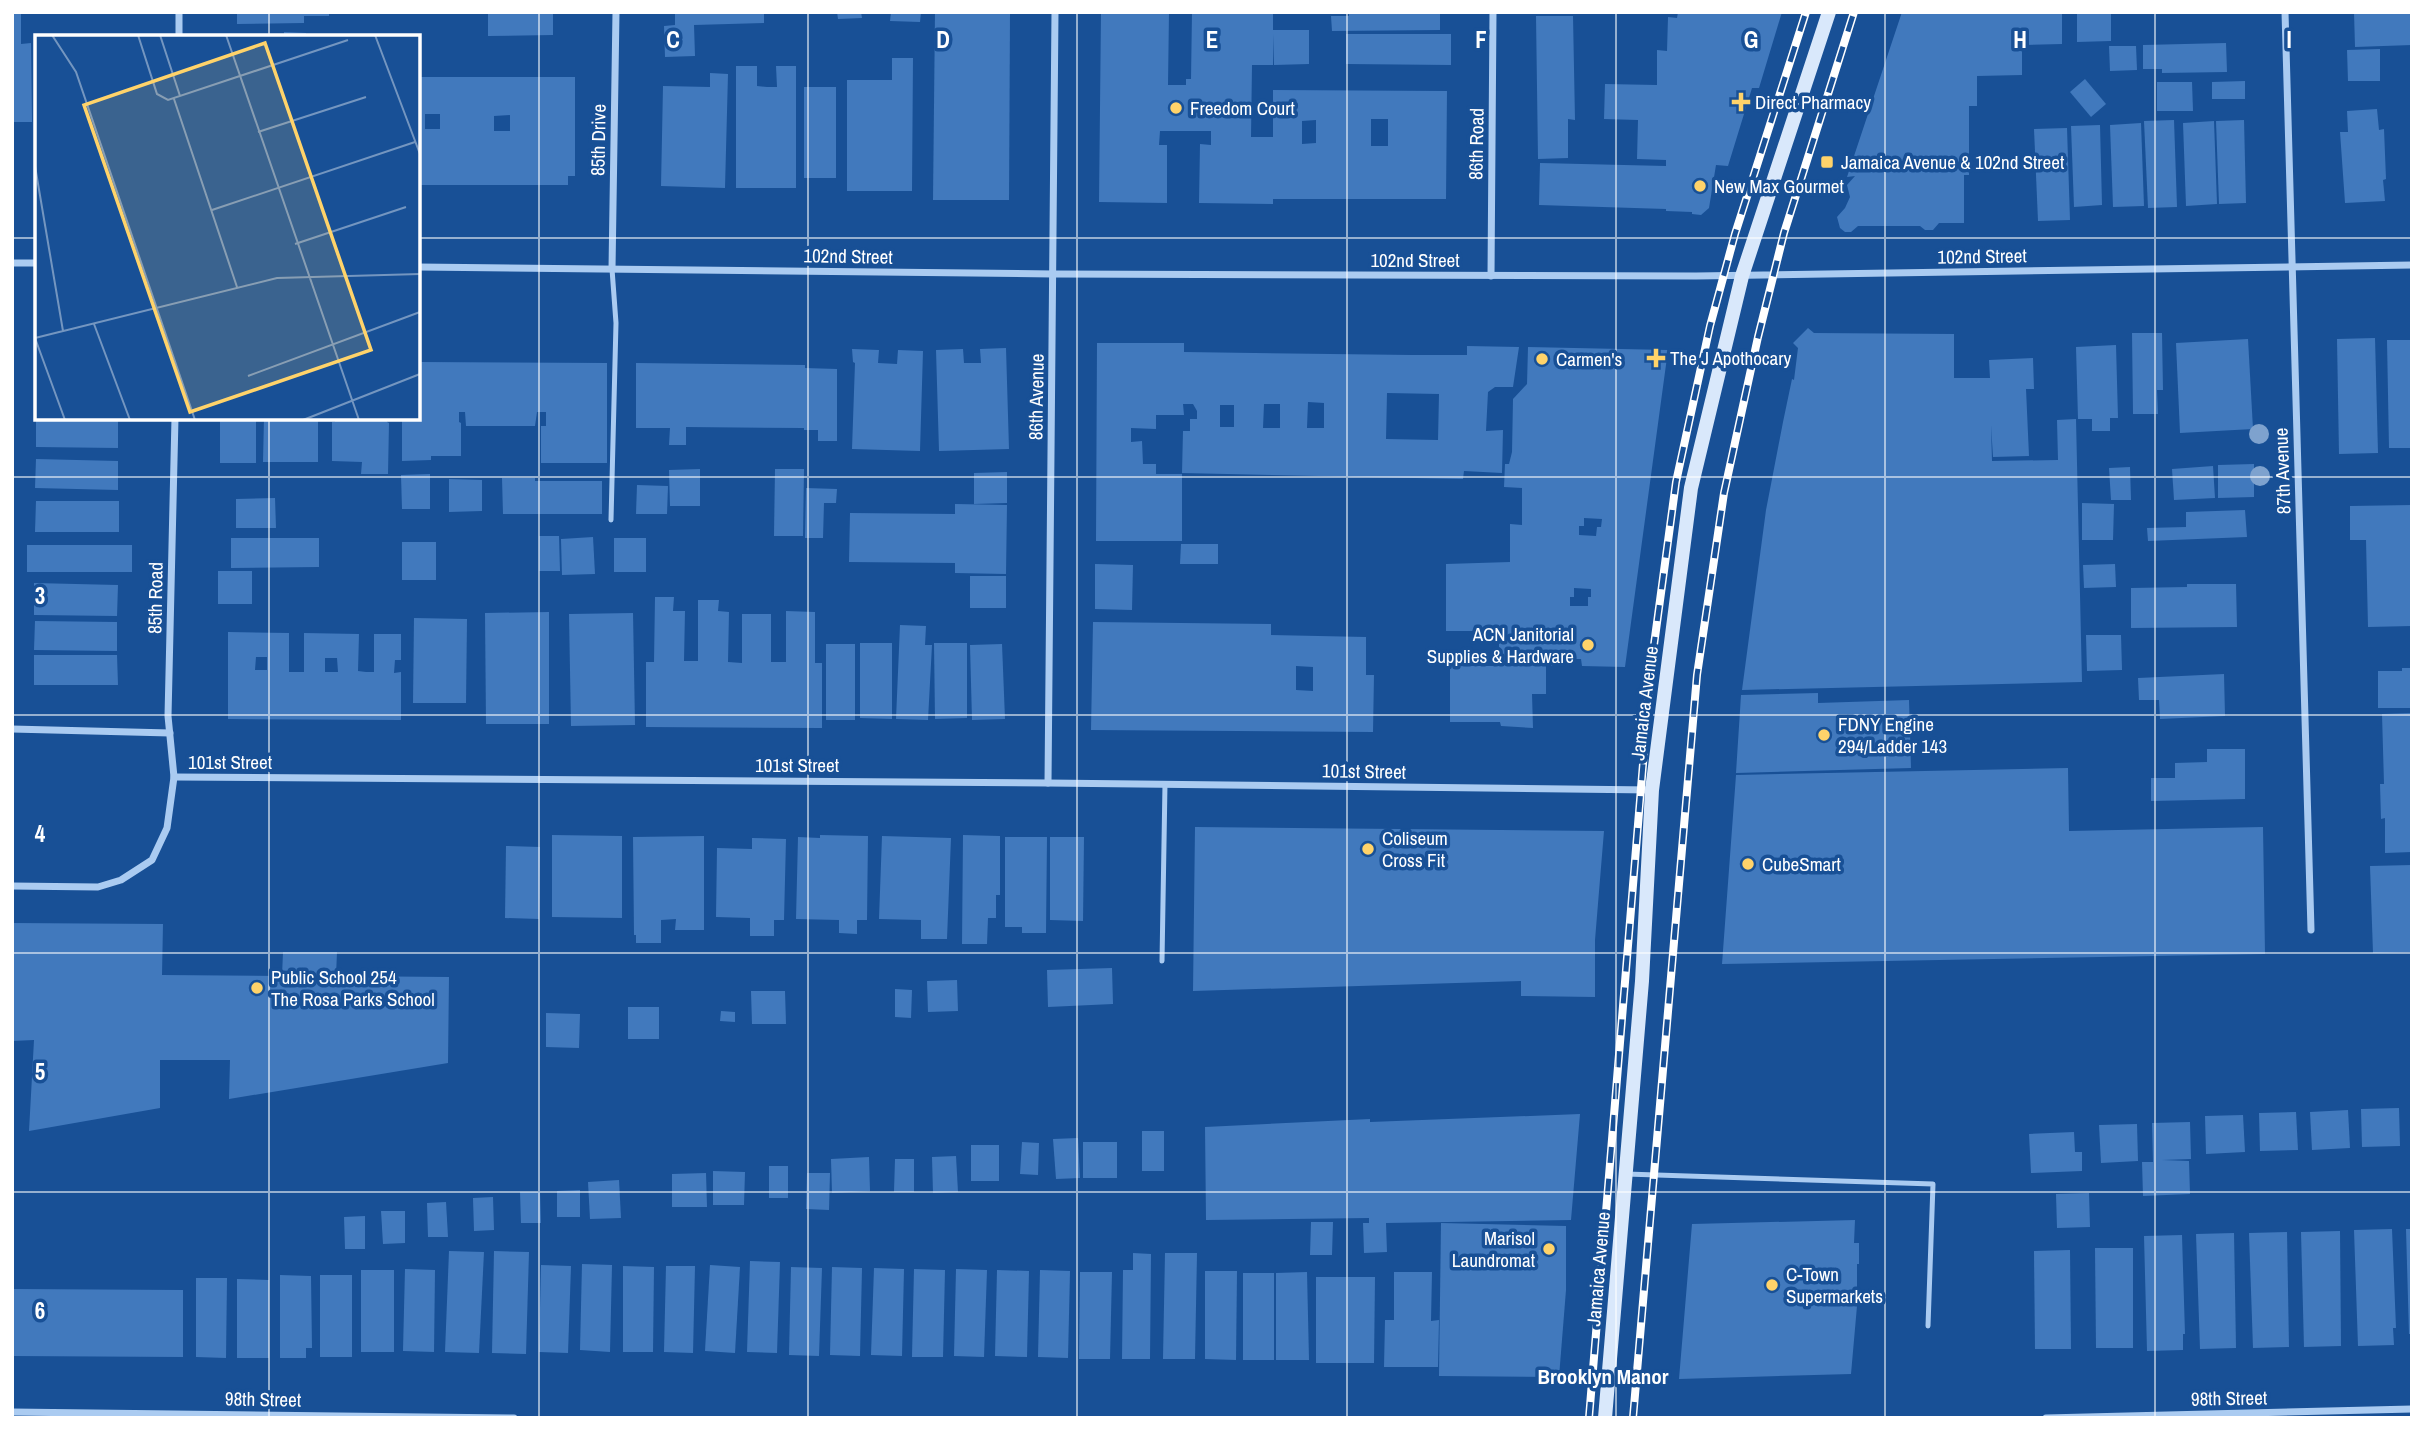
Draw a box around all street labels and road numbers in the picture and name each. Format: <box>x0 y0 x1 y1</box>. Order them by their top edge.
street label: 85th Drive <box>584 104 612 176</box>
street label: 86th Road <box>1462 108 1490 180</box>
street label: 102nd Street <box>803 242 893 270</box>
street label: 102nd Street <box>1937 242 2027 270</box>
street label: 102nd Street <box>1370 247 1460 273</box>
street label: 86th Avenue <box>1022 354 1050 440</box>
street label: 87th Avenue <box>2268 427 2296 515</box>
street label: 85th Road <box>141 562 169 634</box>
street label: Jamaica Avenue <box>1624 644 1664 762</box>
street label: 101st Street <box>188 749 273 775</box>
street label: 101st Street <box>755 752 840 778</box>
street label: 101st Street <box>1322 757 1407 785</box>
street label: Jamaica Avenue <box>1580 1211 1616 1327</box>
street label: 98th Street <box>2191 1384 2268 1412</box>
street label: 98th Street <box>225 1385 302 1413</box>

